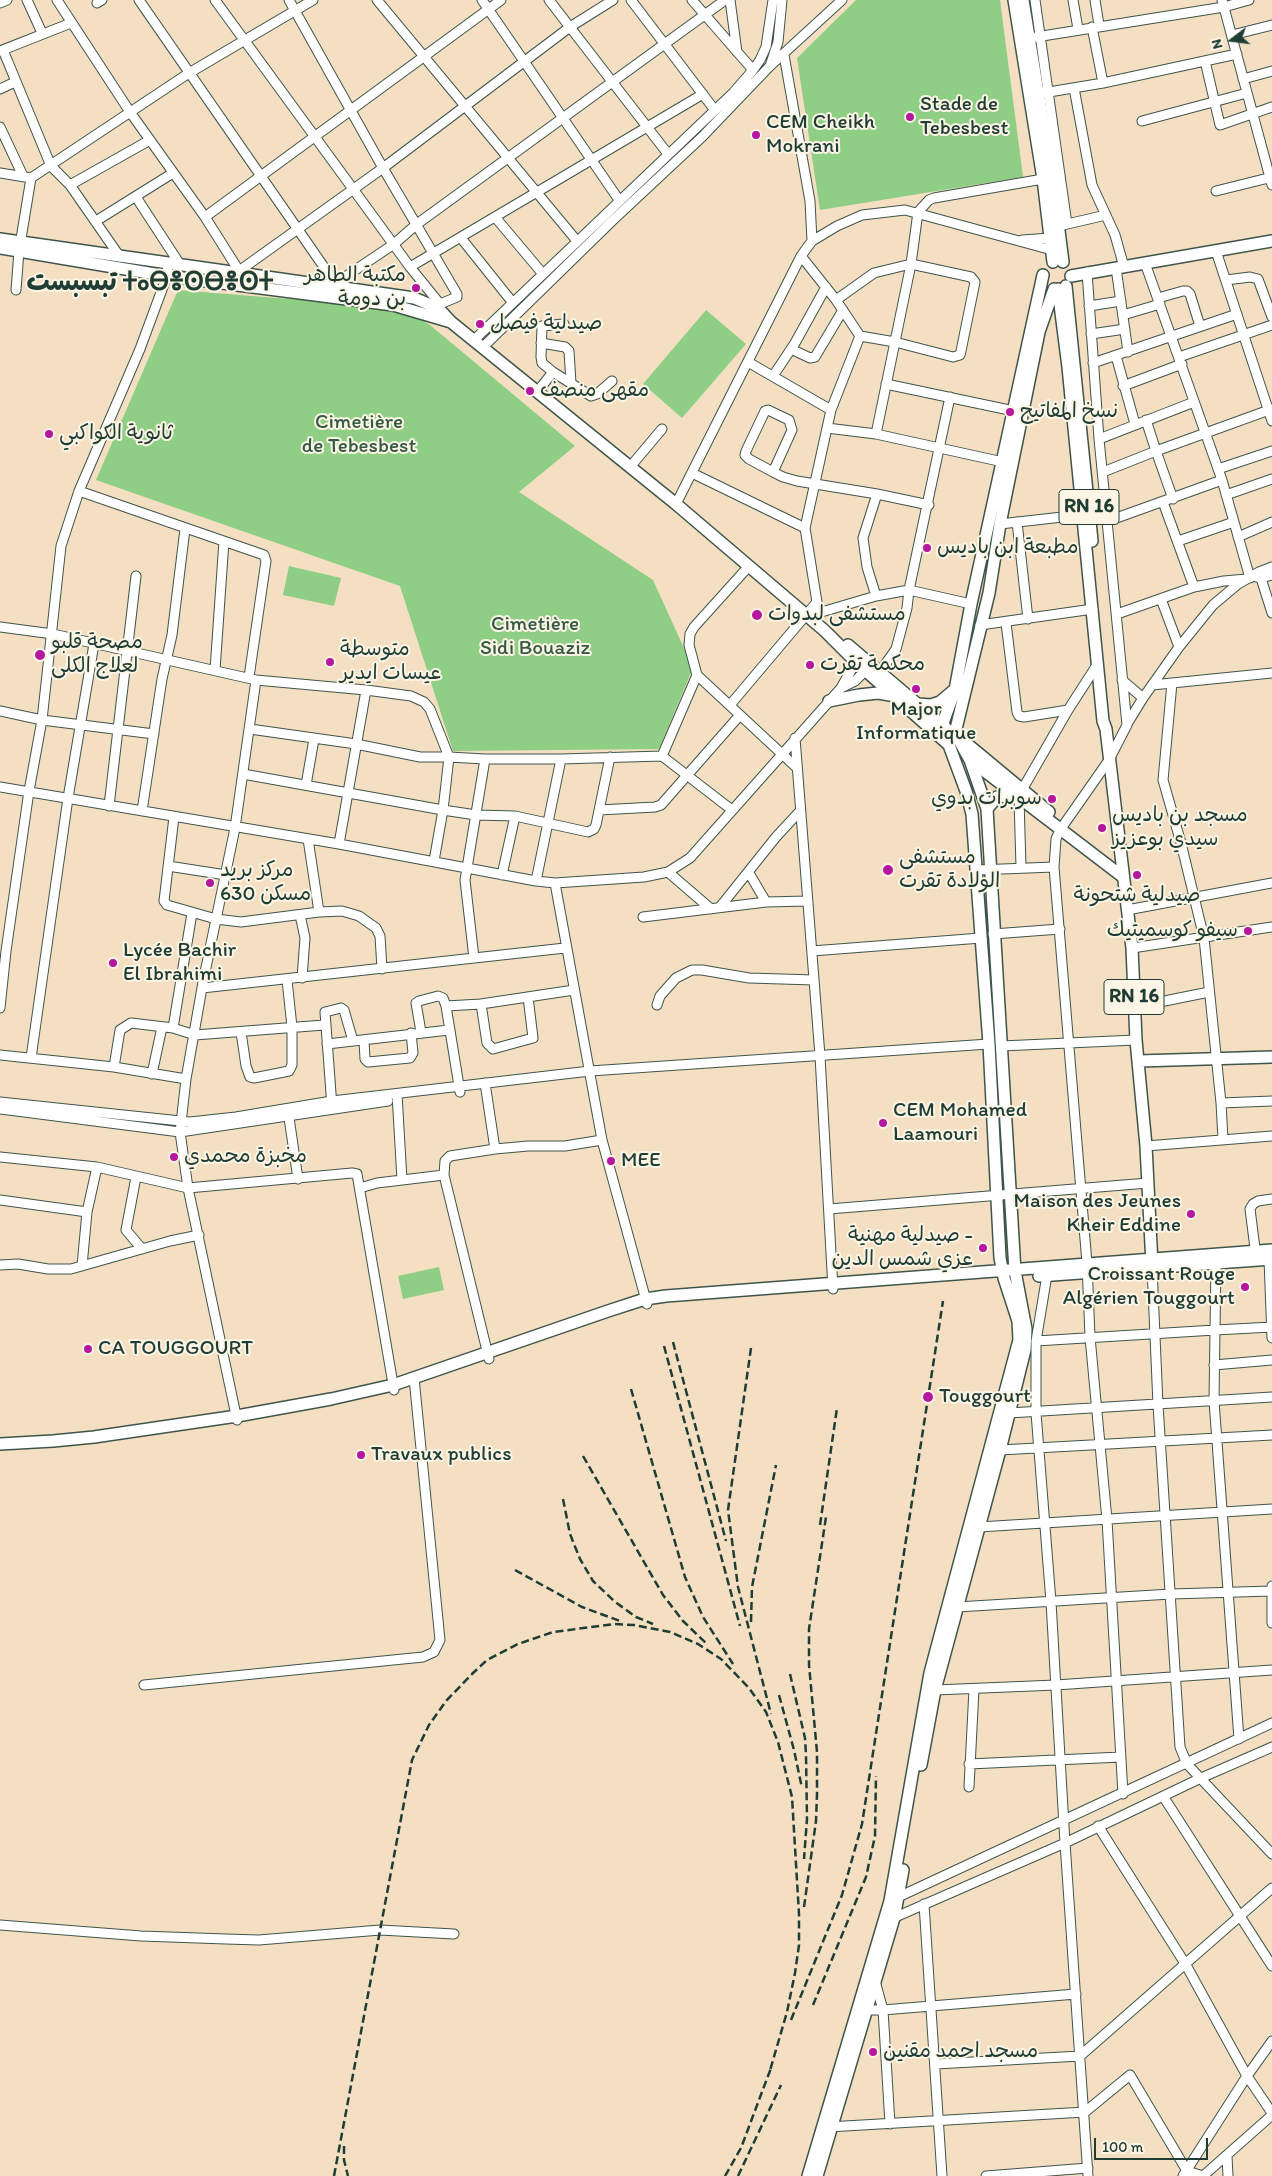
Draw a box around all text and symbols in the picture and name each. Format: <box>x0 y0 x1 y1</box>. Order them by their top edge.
north arrow <box>1207 15 1257 65</box>
text: N <box>1208 37 1226 51</box>
place label: Stade de Tebesbest <box>920 92 1008 142</box>
place label: CEM Cheikh Mokrani <box>766 110 875 160</box>
marker: Stade de Tebesbest <box>904 111 916 123</box>
marker: CEM Cheikh Mokrani <box>750 129 762 141</box>
place label: مكتبة الطاهر بن دومة <box>304 263 406 313</box>
district label: تبسبست ⵜⴰⴱⴻⵙⴱⴻⵙⵜ <box>27 267 273 299</box>
marker: مكتبة الطاهر بن دومة <box>410 282 422 294</box>
place label: صيدلية فيصل <box>490 311 602 337</box>
marker: صيدلية فيصل <box>474 318 486 330</box>
place label: مقهى منصف <box>540 378 649 404</box>
marker: مقهى منصف <box>524 385 536 397</box>
place label: نسخ المفاتيح <box>1020 399 1118 425</box>
marker: نسخ المفاتيح <box>1004 406 1016 418</box>
park label: Cimetière de Tebesbest <box>302 410 416 460</box>
place label: ثانوية الكواكبي <box>59 421 173 447</box>
marker: ثانوية الكواكبي <box>43 428 55 440</box>
road number: RN 16 <box>1059 490 1119 524</box>
place label: مطبعة ابن باديس <box>937 535 1078 561</box>
marker: مطبعة ابن باديس <box>921 542 933 554</box>
place label: مستشفى لبدوات <box>768 602 906 628</box>
marker: مستشفى لبدوات <box>750 608 764 622</box>
park label: Cimetière Sidi Bouaziz <box>480 612 590 662</box>
place label: مصحة قلبو لعلاج الكلى <box>51 630 143 680</box>
place label: متوسطة عيسات ايدير <box>340 637 441 687</box>
marker: مصحة قلبو لعلاج الكلى <box>33 648 47 662</box>
place label: محكمة تقرت <box>820 652 925 678</box>
marker: متوسطة عيسات ايدير <box>324 656 336 668</box>
marker: محكمة تقرت <box>804 659 816 671</box>
marker: Major Informatique <box>910 683 922 695</box>
place label: Major Informatique <box>856 697 976 747</box>
place label: سوبرات بدوي <box>931 786 1042 812</box>
marker: سوبرات بدوي <box>1046 793 1058 805</box>
place label: مسجد بن باديس سيدي بوعزيز <box>1112 803 1248 853</box>
marker: مسجد بن باديس سيدي بوعزيز <box>1096 822 1108 834</box>
place label: مستشفى الولادة تقرت <box>899 845 1000 895</box>
place label: مركز بريد 630 مسكن <box>220 858 311 908</box>
marker: مستشفى الولادة تقرت <box>881 863 895 877</box>
marker: صيدلية شتحونة <box>1131 869 1143 881</box>
marker: مركز بريد 630 مسكن <box>204 877 216 889</box>
place label: صيدلية شتحونة <box>1074 883 1200 909</box>
place label: سيفو كوسميتيك <box>1107 918 1238 944</box>
marker: سيفو كوسميتيك <box>1242 925 1254 937</box>
place label: Lycée Bachir El Ibrahimi <box>123 938 236 988</box>
marker: Lycée Bachir El Ibrahimi <box>107 957 119 969</box>
road number: RN 16 <box>1104 980 1164 1014</box>
place label: CEM Mohamed Laamouri <box>893 1098 1027 1148</box>
marker: CEM Mohamed Laamouri <box>877 1117 889 1129</box>
place label: مخبزة محمدي <box>184 1144 307 1170</box>
place label: MEE <box>621 1148 661 1174</box>
marker: مخبزة محمدي <box>168 1151 180 1163</box>
marker: MEE <box>605 1155 617 1167</box>
place label: Maison des Jeunes Kheir Eddine <box>1014 1189 1181 1239</box>
marker: Maison des Jeunes Kheir Eddine <box>1185 1208 1197 1220</box>
place label: صيدلية مهنية - عزي شمس الدين <box>832 1223 973 1273</box>
marker: صيدلية مهنية - عزي شمس الدين <box>977 1242 989 1254</box>
place label: Croissant Rouge Algérien Touggourt <box>1063 1262 1235 1312</box>
marker: Croissant Rouge Algérien Touggourt <box>1239 1281 1251 1293</box>
place label: CA TOUGGOURT <box>98 1336 253 1362</box>
marker: CA TOUGGOURT <box>82 1343 94 1355</box>
place label: Touggourt <box>939 1384 1031 1410</box>
marker: Touggourt <box>921 1390 935 1404</box>
place label: Travaux publics <box>371 1442 512 1468</box>
marker: Travaux publics <box>355 1449 367 1461</box>
place label: مسجد احمد مقنين <box>883 2039 1038 2065</box>
marker: مسجد احمد مقنين <box>867 2046 879 2058</box>
scale bar <box>1097 2128 1211 2160</box>
text: 100 m <box>1102 2138 1143 2156</box>

